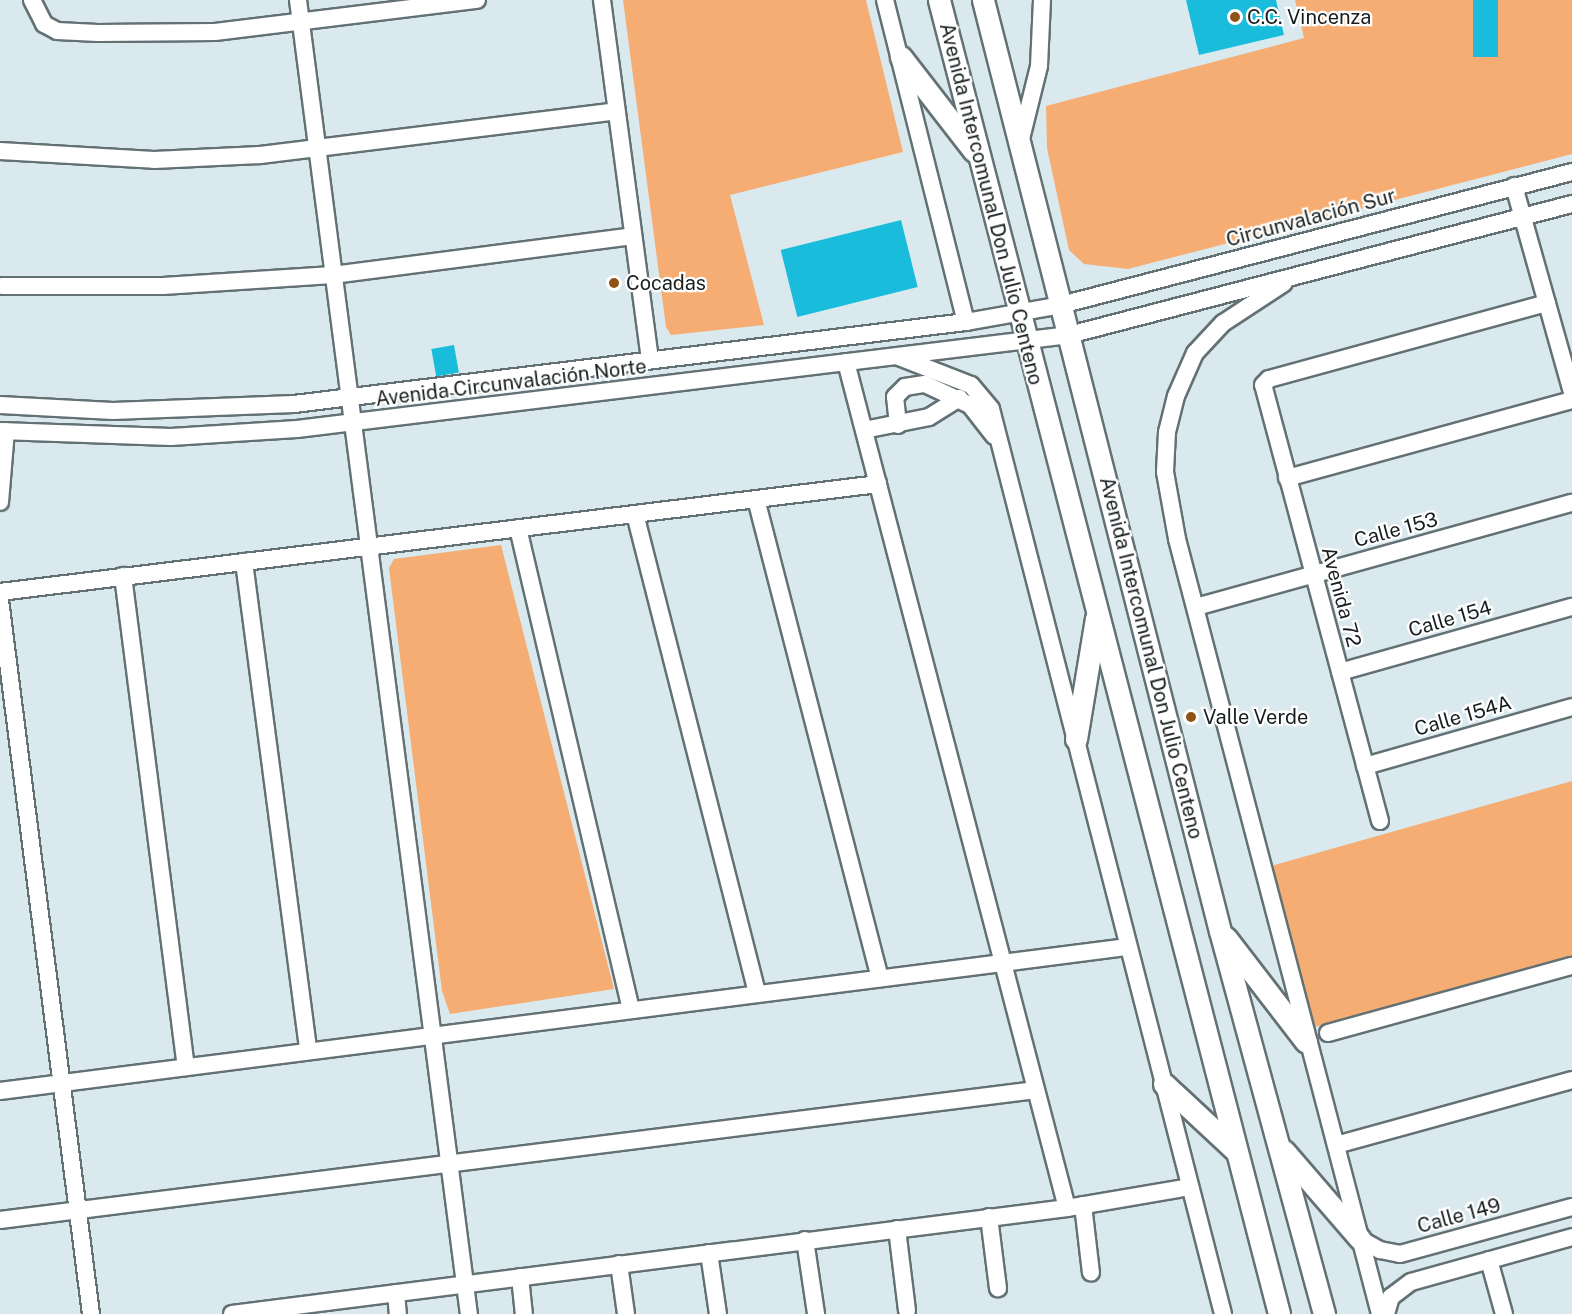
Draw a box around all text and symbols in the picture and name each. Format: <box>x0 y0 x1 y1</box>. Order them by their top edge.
place label: C.C. Vincenza <box>1247 5 1372 29</box>
marker: C.C. Vincenza <box>1228 10 1242 24</box>
street label: Avenida Intercomunal Don Julio Centeno <box>934 20 1048 388</box>
street label: Circunvalación Sur <box>1224 184 1398 252</box>
place label: Cocadas <box>626 271 706 295</box>
marker: Cocadas <box>607 276 621 290</box>
street label: Avenida Circunvalación Norte <box>374 354 648 412</box>
street label: Avenida Intercomunal Don Julio Centeno <box>1094 474 1208 842</box>
street label: Calle 153 <box>1351 507 1441 553</box>
street label: Avenida 72 <box>1316 544 1366 650</box>
street label: Calle 154 <box>1405 596 1495 642</box>
street label: Calle 154A <box>1412 691 1514 741</box>
place label: Valle Verde <box>1203 705 1309 729</box>
marker: Valle Verde <box>1184 710 1198 724</box>
street label: Calle 149 <box>1415 1193 1503 1239</box>

